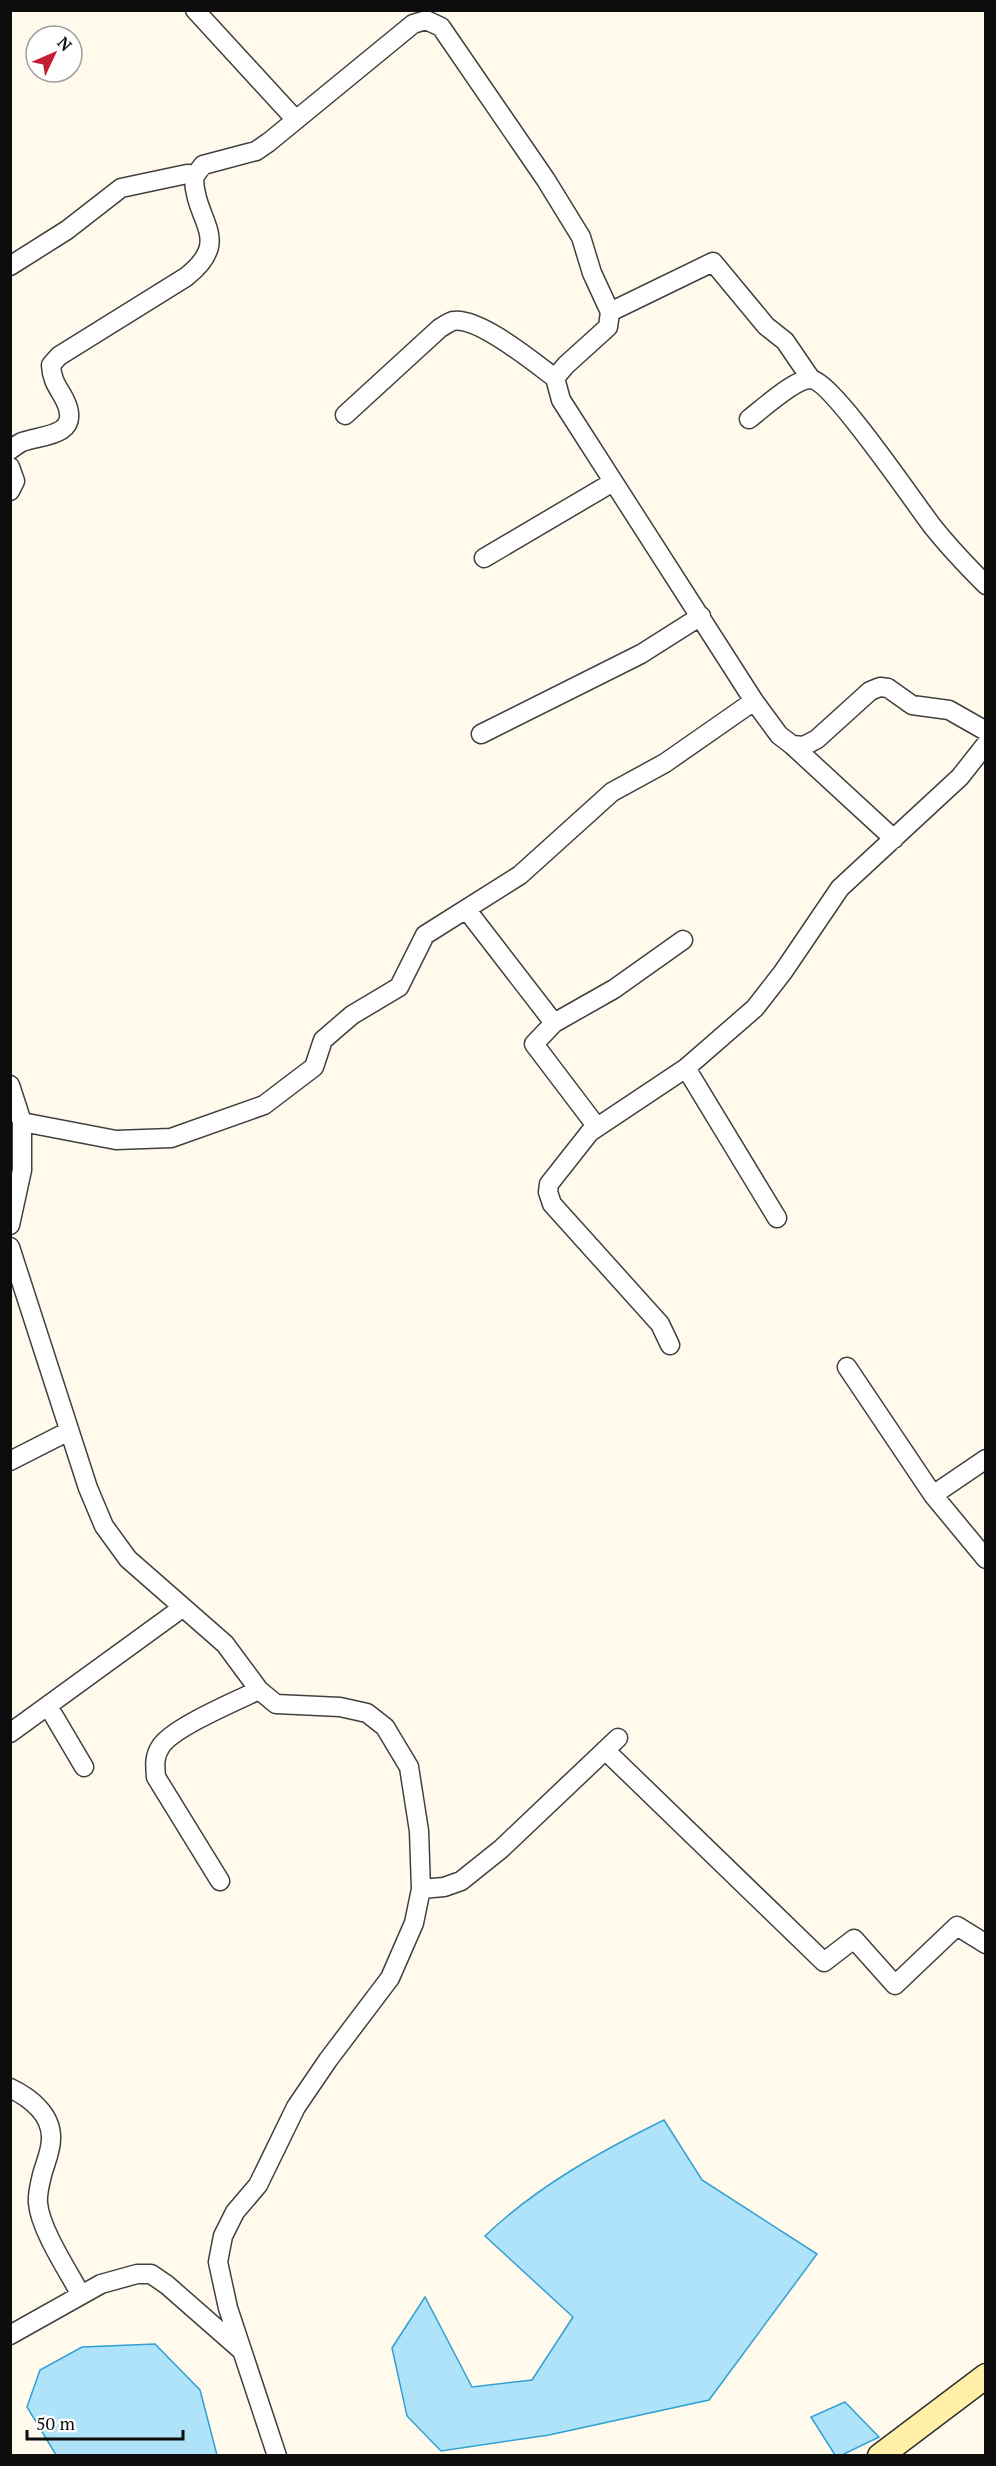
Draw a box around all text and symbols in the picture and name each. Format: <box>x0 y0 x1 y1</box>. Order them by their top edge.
north arrow <box>24 24 84 84</box>
text: N <box>53 32 77 56</box>
scale bar <box>27 2403 183 2441</box>
text: 50 m <box>36 2411 76 2435</box>

